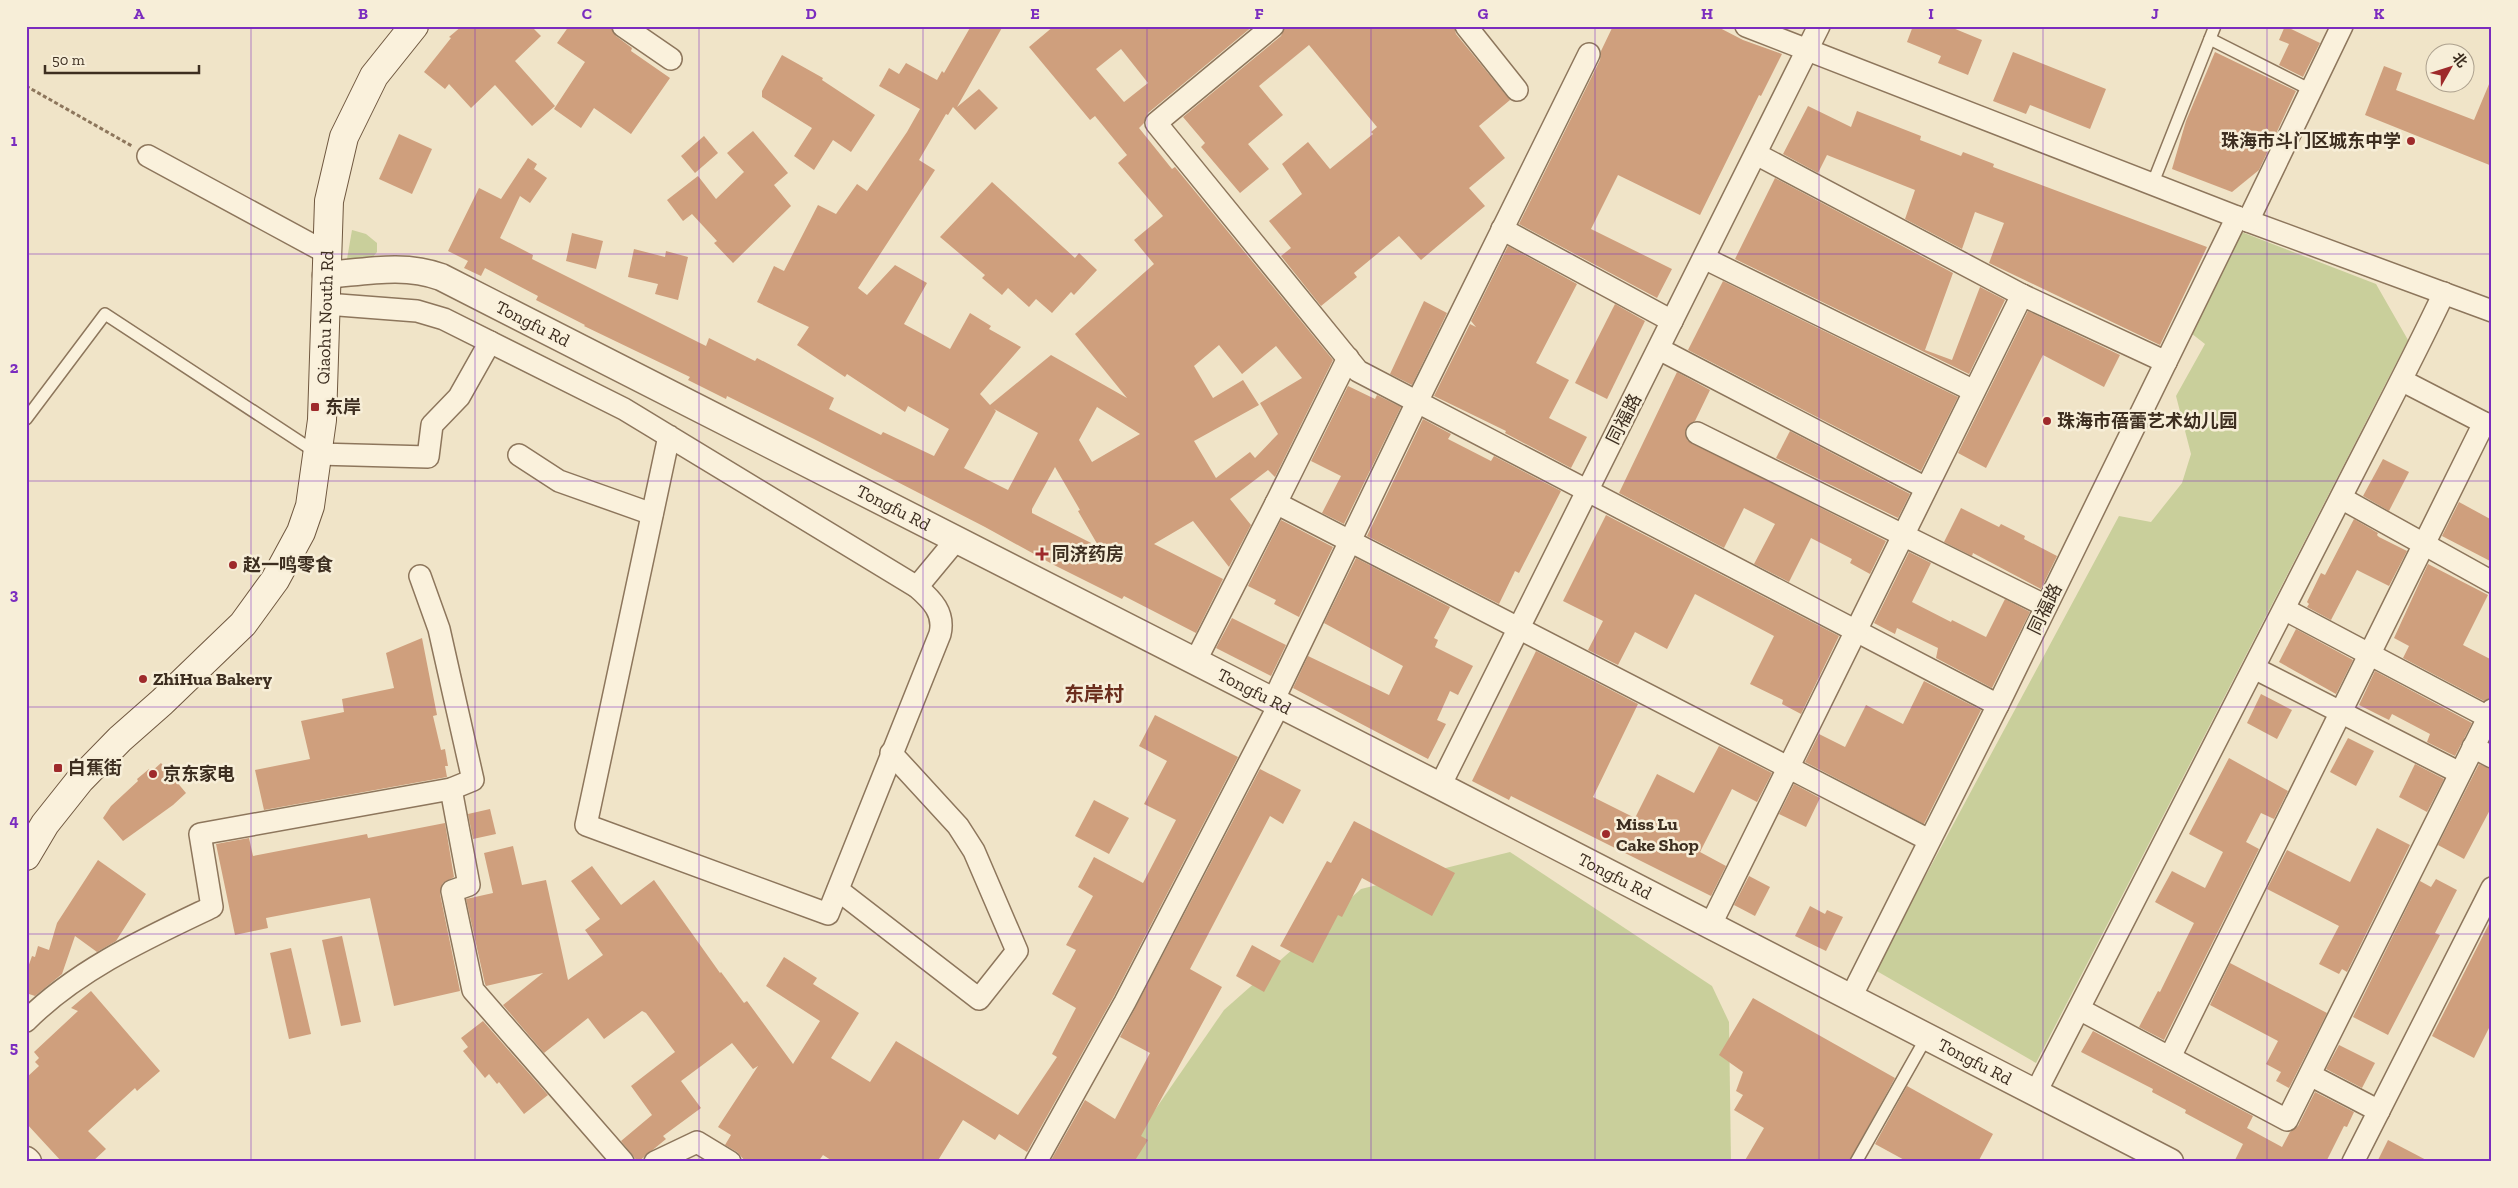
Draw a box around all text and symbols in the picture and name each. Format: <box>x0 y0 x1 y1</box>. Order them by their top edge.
text: A <box>134 4 145 23</box>
text: B <box>358 4 368 23</box>
text: C <box>582 4 592 23</box>
text: D <box>805 4 817 23</box>
text: E <box>1030 4 1040 23</box>
text: F <box>1254 4 1264 23</box>
text: G <box>1478 4 1489 23</box>
text: H <box>1701 4 1713 23</box>
text: I <box>1928 4 1934 23</box>
text: J <box>2151 4 2159 23</box>
text: K <box>2374 4 2385 23</box>
scale bar <box>45 42 199 74</box>
north arrow <box>2426 42 2476 92</box>
text: 北 <box>2449 49 2471 71</box>
text: 50 m <box>52 51 85 69</box>
place label: 珠海市斗门区城东中学 <box>2221 130 2401 152</box>
text: 1 <box>11 131 18 150</box>
marker: 珠海市斗门区城东中学 <box>2405 135 2417 147</box>
street label: Qiaohu Nouth Rd <box>312 250 338 385</box>
street label: Tongfu Rd <box>492 296 574 352</box>
text: 2 <box>10 358 19 377</box>
street label: 同福路 <box>1602 390 1646 448</box>
place label: 东岸 <box>325 396 361 418</box>
marker: 东岸 <box>309 401 321 413</box>
place label: 珠海市蓓蕾艺术幼儿园 <box>2057 410 2237 432</box>
marker: 珠海市蓓蕾艺术幼儿园 <box>2041 415 2053 427</box>
street label: Tongfu Rd <box>853 480 934 536</box>
place label: 同济药房 <box>1052 543 1124 565</box>
marker: 同济药房 <box>1036 548 1048 560</box>
place label: 赵一鸣零食 <box>243 554 333 576</box>
marker: 赵一鸣零食 <box>227 559 239 571</box>
street label: 同福路 <box>2023 580 2067 638</box>
text: 3 <box>10 585 19 604</box>
street label: Tongfu Rd <box>1214 663 1295 720</box>
place label: ZhiHua Bakery <box>153 668 273 690</box>
marker: ZhiHua Bakery <box>137 673 149 685</box>
district label: 东岸村 <box>1064 682 1124 706</box>
place label: 白蕉街 <box>68 757 122 779</box>
marker: 白蕉街 <box>52 762 64 774</box>
place label: 京东家电 <box>163 763 235 785</box>
marker: 京东家电 <box>147 768 159 780</box>
text: 4 <box>9 811 19 830</box>
place label: Miss Lu Cake Shop <box>1616 813 1699 856</box>
marker: Miss Lu Cake Shop <box>1600 828 1612 840</box>
street label: Tongfu Rd <box>1574 848 1656 904</box>
street label: Tongfu Rd <box>1934 1033 2016 1090</box>
text: 5 <box>10 1038 18 1057</box>

